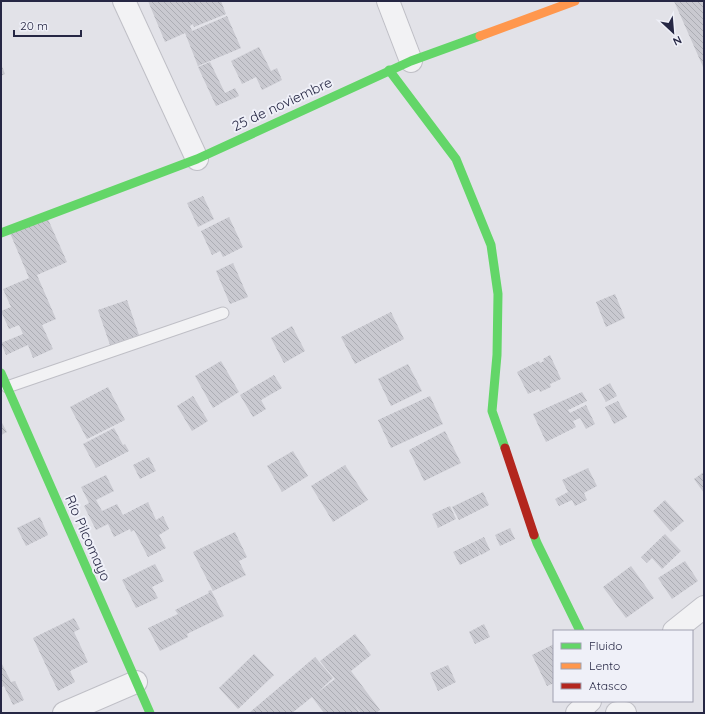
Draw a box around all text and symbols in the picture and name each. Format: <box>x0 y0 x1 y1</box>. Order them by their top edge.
scale bar <box>14 12 81 38</box>
north arrow <box>653 12 693 52</box>
text: 20 m <box>20 18 48 33</box>
text: N <box>671 33 684 49</box>
street label: 25 de noviembre <box>229 73 335 135</box>
street label: Río Pilcomayo <box>61 492 115 584</box>
legend <box>553 630 693 702</box>
text: Fluido <box>589 638 622 653</box>
text: Lento <box>589 658 620 673</box>
text: Atasco <box>589 678 627 693</box>

